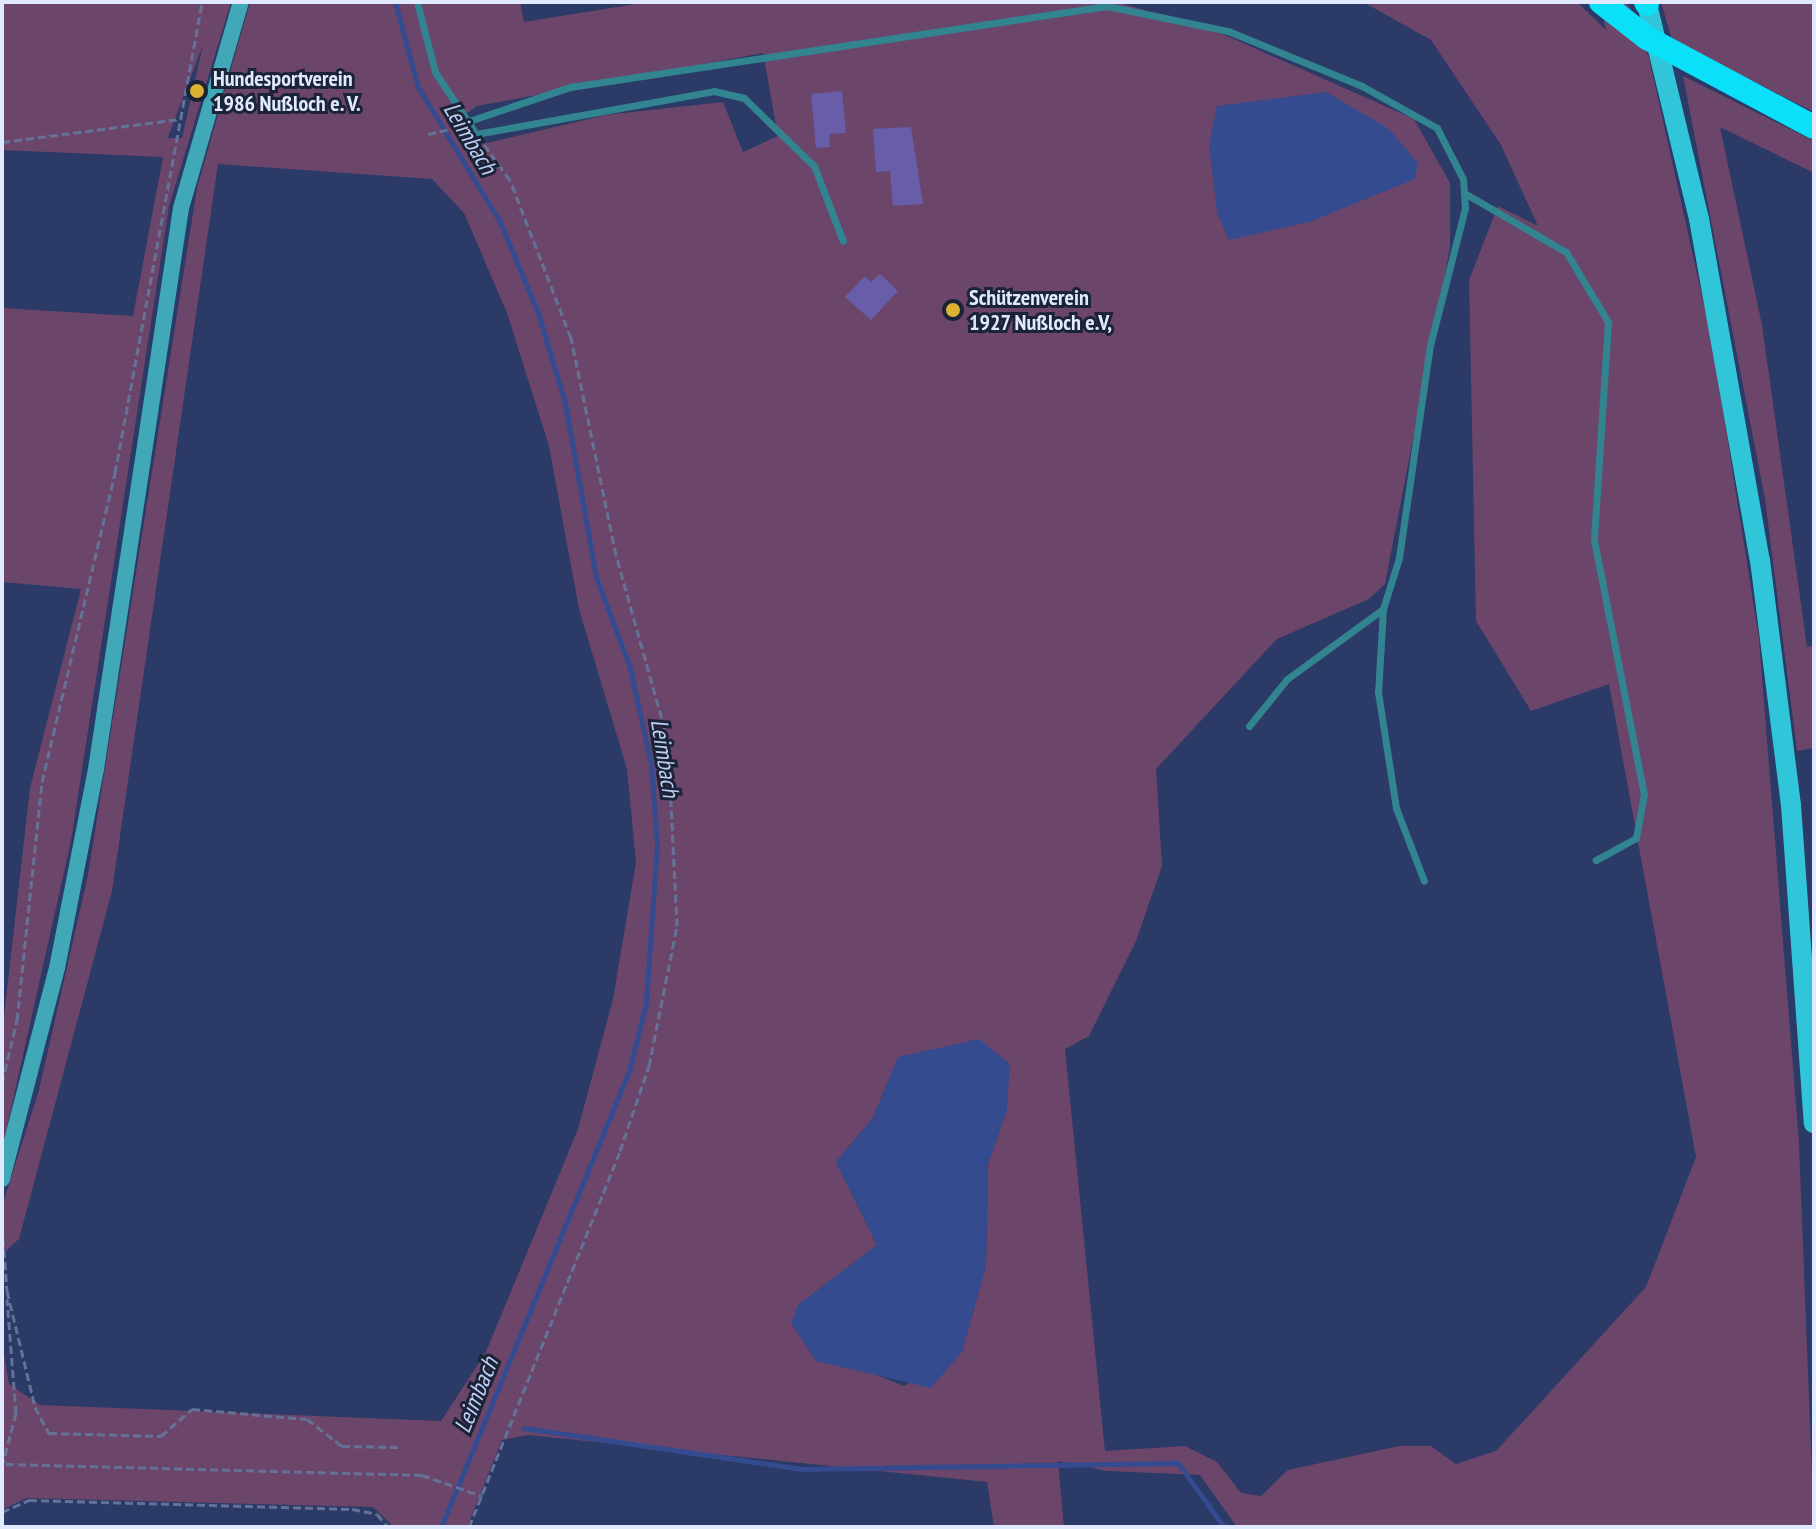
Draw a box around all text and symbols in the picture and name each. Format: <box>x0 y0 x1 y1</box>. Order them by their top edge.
place label: Hundesportverein 1986 Nußloch e. V. <box>213 65 363 116</box>
marker: Hundesportverein 1986 Nußloch e. V. <box>188 82 206 100</box>
water label: Leimbach <box>437 97 503 179</box>
place label: Schützenverein 1927 Nußloch e.V, <box>969 284 1113 336</box>
marker: Schützenverein 1927 Nußloch e.V, <box>944 301 962 319</box>
water label: Leimbach <box>645 717 685 799</box>
water label: Leimbach <box>448 1353 504 1437</box>

